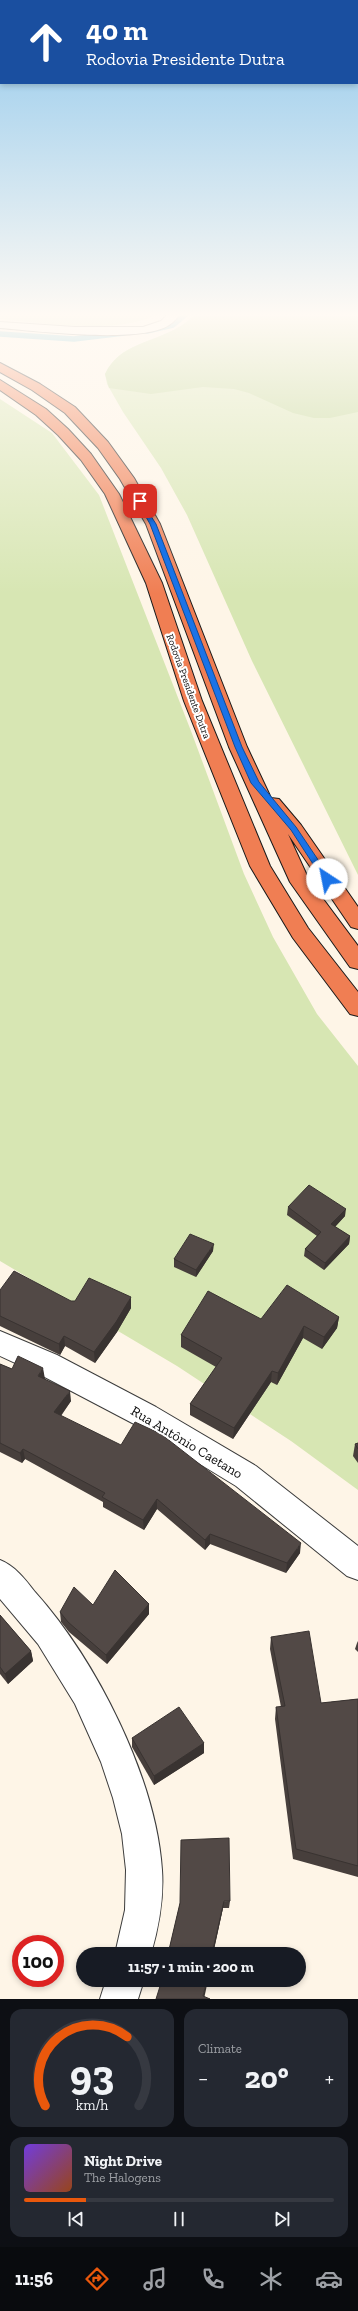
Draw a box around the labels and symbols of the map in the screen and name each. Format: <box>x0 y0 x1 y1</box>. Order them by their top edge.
pin <box>123 484 157 518</box>
street label: Rodovia Presidente Dutra <box>164 632 213 740</box>
position arrow <box>306 858 348 900</box>
street label: Rua Antônio Caetano <box>128 1402 246 1483</box>
speed limit sign: 100 <box>12 1935 64 1987</box>

